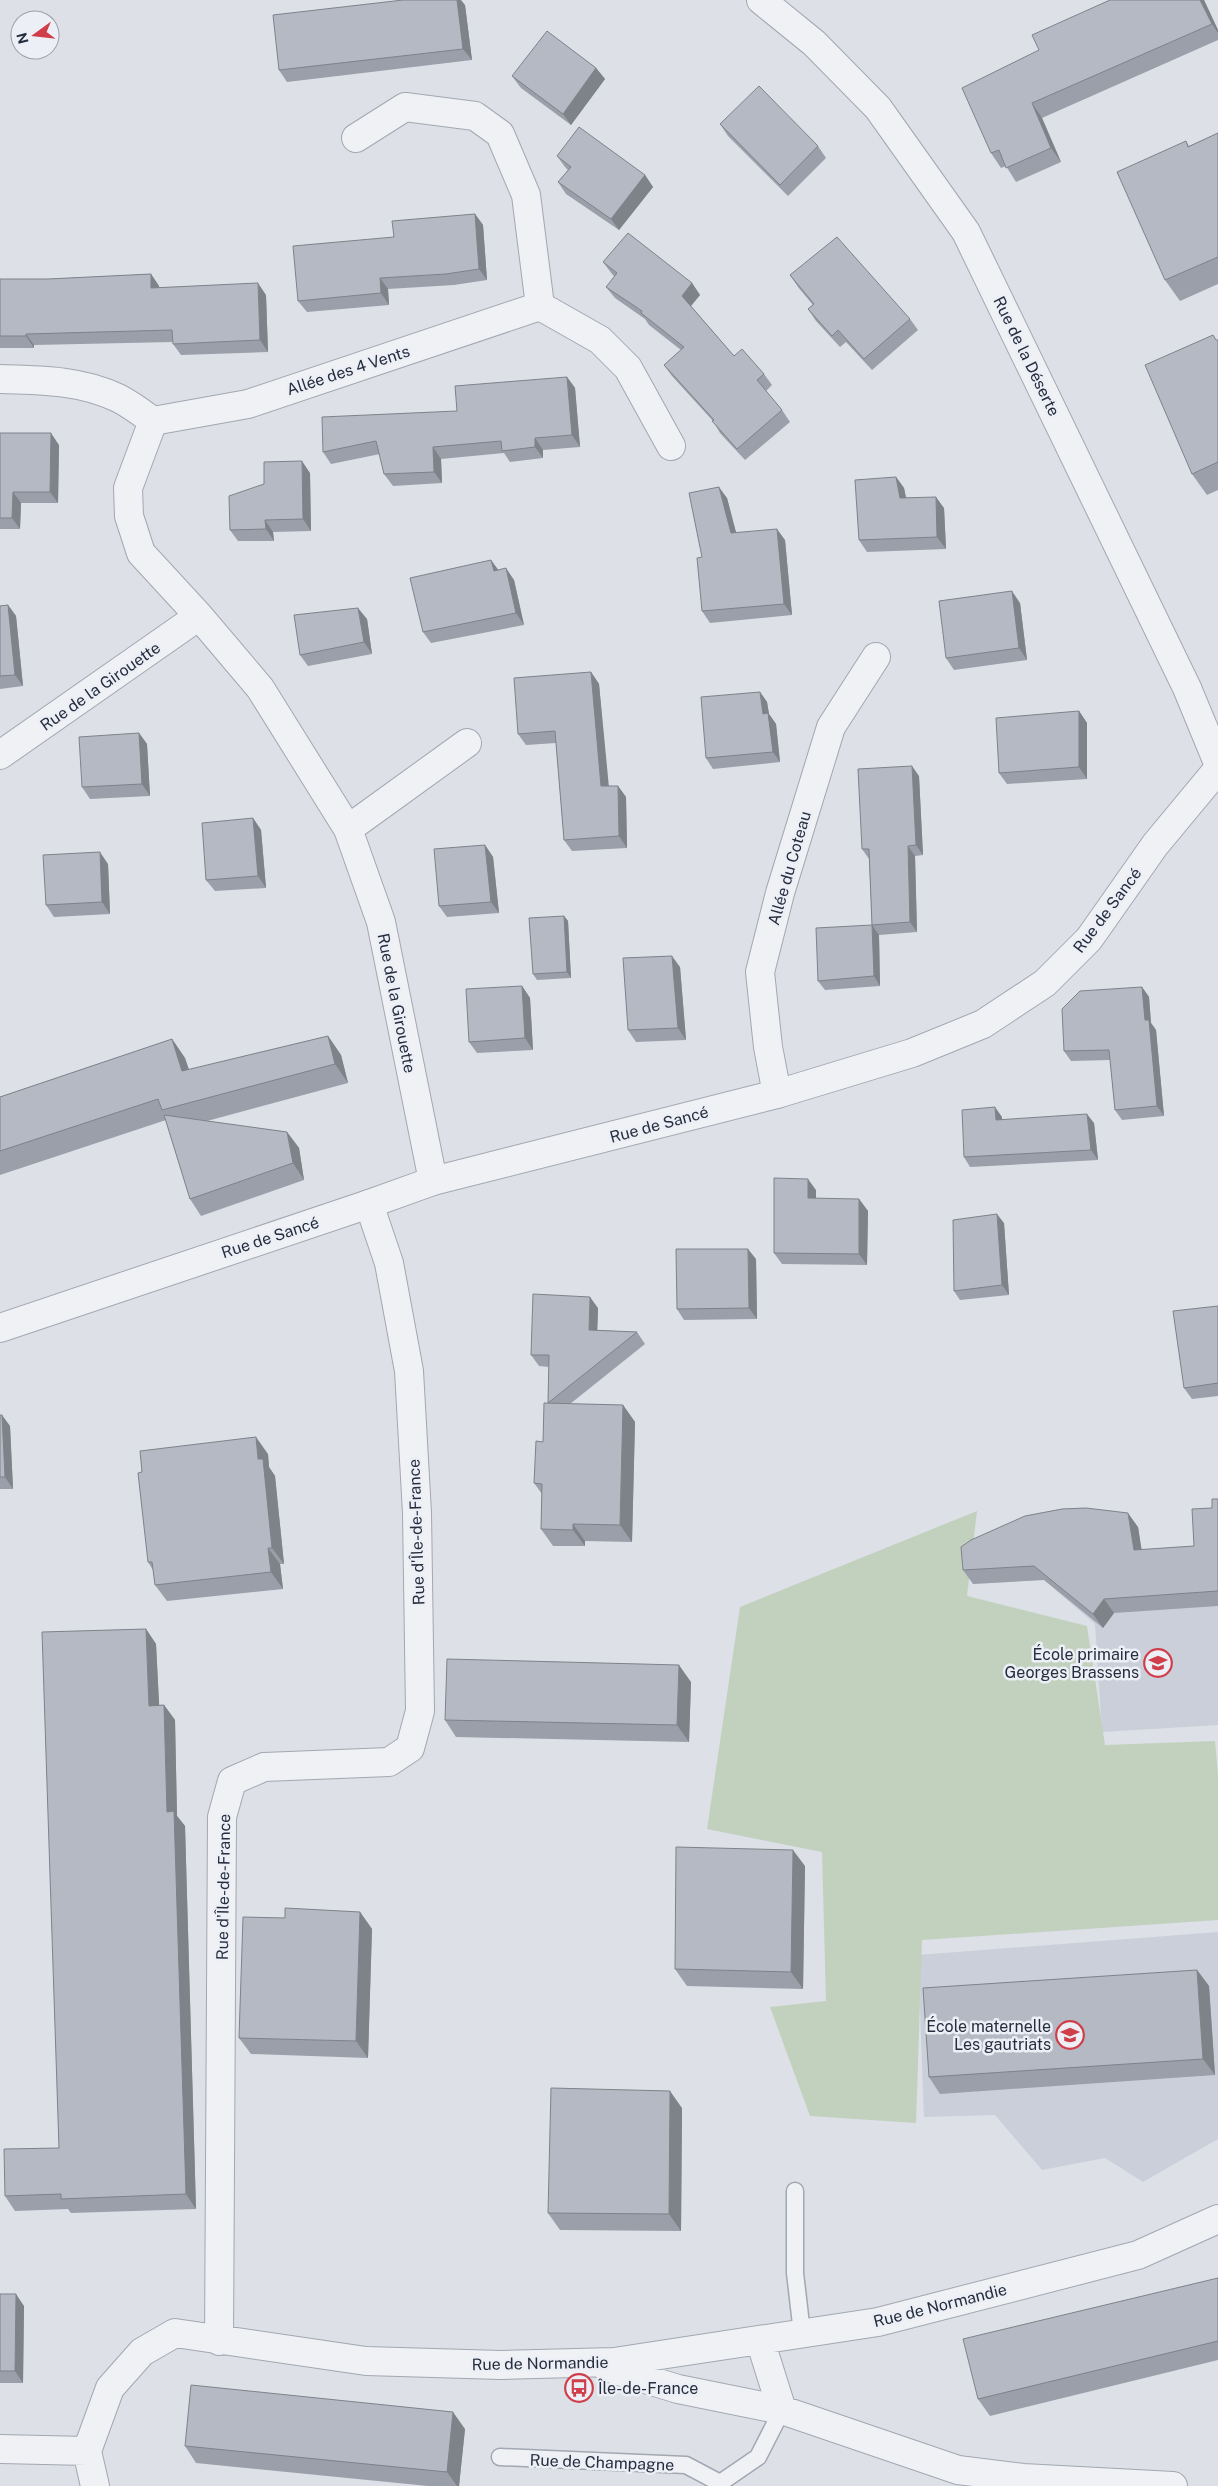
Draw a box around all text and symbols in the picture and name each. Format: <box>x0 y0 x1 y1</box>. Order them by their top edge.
north arrow <box>10 10 60 60</box>
text: N <box>13 31 32 46</box>
street label: Rue de la Déserte <box>989 293 1064 419</box>
street label: Allée des 4 Vents <box>284 342 412 399</box>
street label: Rue de la Girouette <box>37 638 164 735</box>
street label: Allée du Coteau <box>764 809 815 927</box>
street label: Rue de Sancé <box>1069 864 1146 957</box>
street label: Rue de la Girouette <box>374 932 419 1075</box>
street label: Rue de Sancé <box>608 1102 711 1147</box>
street label: Rue de Sancé <box>219 1213 321 1262</box>
street label: Rue d'Île-de-France <box>403 1458 429 1606</box>
place label: École primaire Georges Brassens <box>1005 1644 1139 1682</box>
school or university icon: École primaire Georges Brassens <box>1143 1648 1173 1678</box>
street label: Rue d'Île-de-France <box>212 1814 234 1960</box>
place label: École maternelle Les gautriats <box>926 2016 1051 2054</box>
school or university icon: École maternelle Les gautriats <box>1055 2020 1085 2050</box>
street label: Rue de Normandie <box>871 2280 1009 2331</box>
street label: Rue de Normandie <box>471 2353 609 2374</box>
bus stop icon: Île-de-France <box>564 2373 594 2403</box>
place label: Île-de-France <box>597 2378 698 2398</box>
street label: Rue de Champagne <box>529 2450 674 2475</box>

